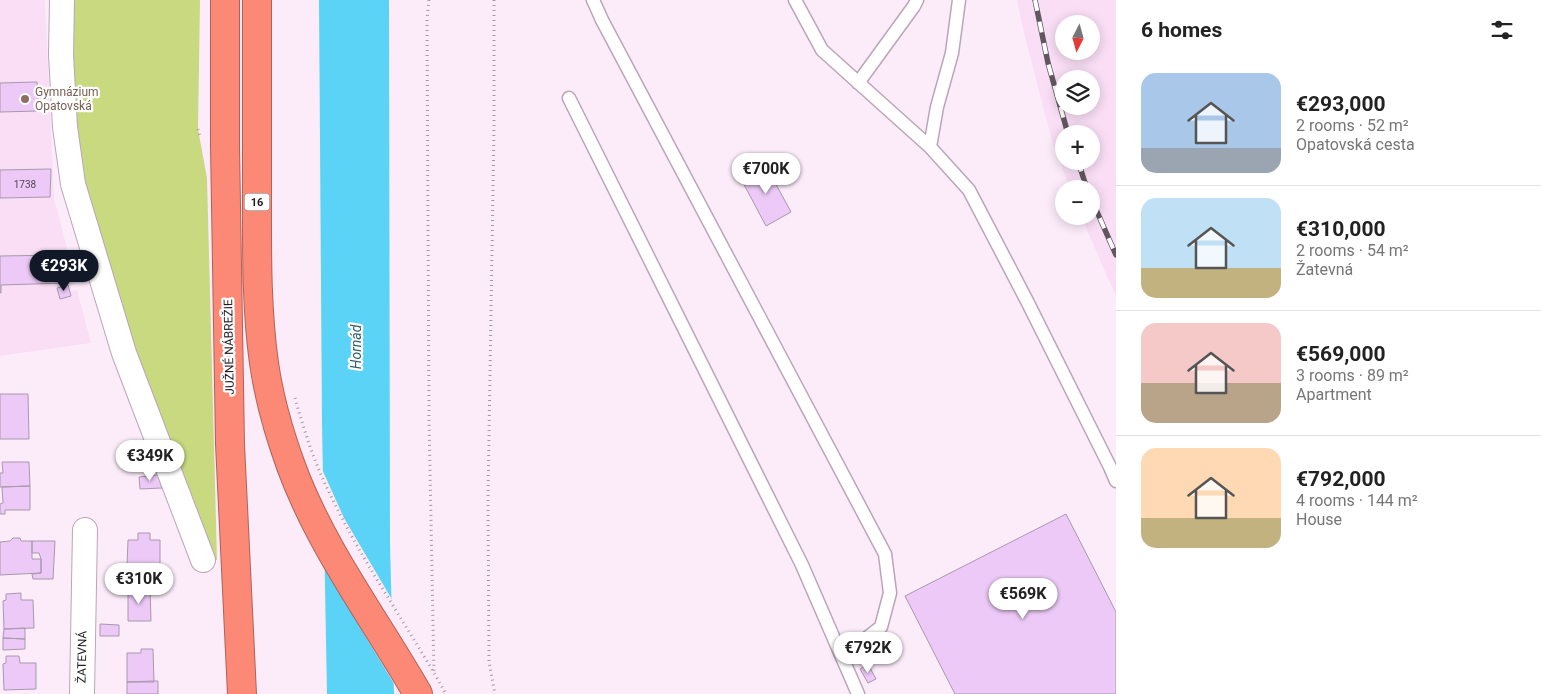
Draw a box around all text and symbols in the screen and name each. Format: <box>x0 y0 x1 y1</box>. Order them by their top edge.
north arrow <box>1055 15 1100 60</box>
map controls <box>1055 15 1100 225</box>
icon: filters <box>1488 16 1516 44</box>
text: 6 homes <box>1141 18 1222 42</box>
button: layers <box>1055 70 1100 115</box>
place label: Gymnázium Opatovská <box>35 85 99 113</box>
text: €293,000 <box>1296 92 1386 116</box>
marker: Gymnázium Opatovská <box>19 93 31 105</box>
icon: home <box>1181 93 1241 153</box>
text: 2 rooms · 52 m² <box>1296 116 1409 135</box>
button: + <box>1055 125 1100 170</box>
text: Opatovská cesta <box>1296 135 1415 154</box>
pin: €700K <box>731 152 801 195</box>
text: €700K <box>743 159 789 178</box>
house number: 1738 <box>14 179 37 190</box>
button: − <box>1055 180 1100 225</box>
road number: 16 <box>244 193 270 210</box>
text: €310,000 <box>1296 217 1386 241</box>
icon: home <box>1181 218 1241 278</box>
text: 2 rooms · 54 m² <box>1296 241 1409 260</box>
pin: €293K <box>29 250 99 292</box>
text: €293K <box>41 256 87 275</box>
text: Žatevná <box>1296 260 1353 279</box>
street label: JUŽNÉ NÁBREŽIE <box>220 299 237 395</box>
water label: Hornád <box>348 324 364 369</box>
text: €569,000 <box>1296 342 1386 366</box>
icon: home <box>1181 343 1241 403</box>
text: 3 rooms · 89 m² <box>1296 366 1409 385</box>
text: Apartment <box>1296 385 1372 404</box>
pin: €349K <box>115 440 185 482</box>
text: €349K <box>127 446 173 465</box>
text: €792,000 <box>1296 467 1386 491</box>
icon: home <box>1181 468 1241 528</box>
text: 4 rooms · 144 m² <box>1296 491 1418 510</box>
text: House <box>1296 510 1342 529</box>
pin: €310K <box>104 562 174 605</box>
text: €310K <box>116 569 162 588</box>
pin: €569K <box>988 578 1058 620</box>
text: €569K <box>1000 584 1046 603</box>
street label: ŽATEVNÁ <box>74 630 89 683</box>
pin: €792K <box>833 632 903 674</box>
text: €792K <box>845 638 891 657</box>

